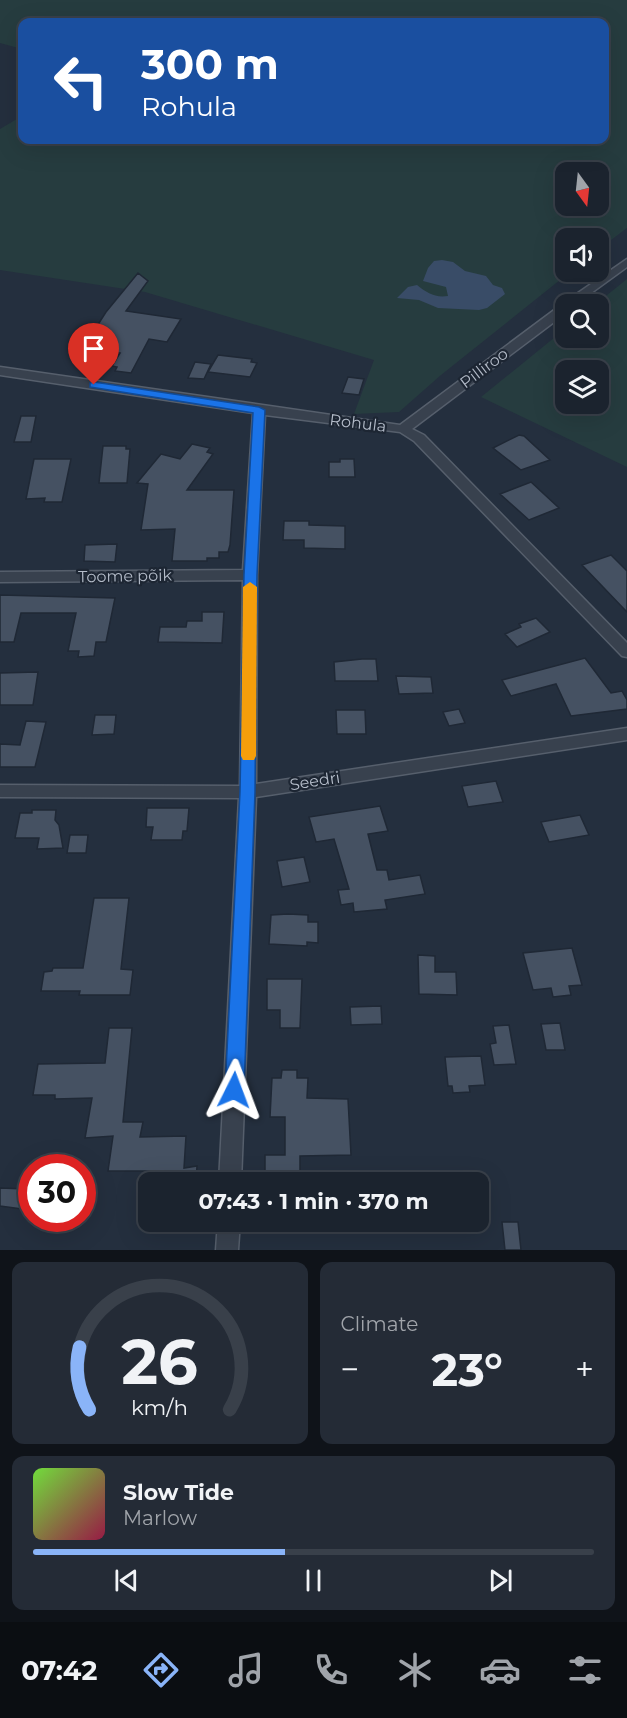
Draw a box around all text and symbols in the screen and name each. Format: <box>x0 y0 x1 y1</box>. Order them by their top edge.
text: 300 m <box>141 38 279 90</box>
icon: left <box>42 42 120 120</box>
text: Rohula <box>141 90 237 123</box>
north arrow <box>555 162 609 216</box>
map controls <box>555 162 609 414</box>
button: sound <box>555 228 609 282</box>
button: search <box>555 294 609 348</box>
pin <box>68 323 119 385</box>
icon: arrive <box>77 332 110 365</box>
street label: Pilliroo <box>456 344 512 392</box>
button: layers <box>555 360 609 414</box>
street label: Rohula <box>329 410 387 436</box>
street label: Toome põik <box>78 566 173 586</box>
street label: Seedri <box>289 768 341 794</box>
position arrow <box>202 1058 266 1122</box>
speed limit sign: 30 <box>18 1154 96 1232</box>
text: 07:43 · 1 min · 370 m <box>198 1188 429 1215</box>
text: Climate <box>341 1312 418 1336</box>
text: 26 <box>121 1324 198 1400</box>
text: 23° <box>432 1342 503 1397</box>
text: − <box>341 1349 359 1389</box>
text: + <box>575 1349 594 1389</box>
text: km/h <box>131 1394 188 1420</box>
text: Slow Tide <box>123 1479 234 1506</box>
text: Marlow <box>123 1506 197 1530</box>
icon: previous <box>110 1564 143 1597</box>
icon: pause <box>297 1564 330 1597</box>
icon: next <box>484 1564 517 1597</box>
icon: directions <box>140 1649 182 1691</box>
icon: music <box>225 1649 267 1691</box>
icon: phone <box>310 1649 352 1691</box>
icon: climate <box>394 1649 436 1691</box>
icon: car <box>479 1649 521 1691</box>
icon: filters <box>564 1649 606 1691</box>
text: 07:42 <box>21 1654 97 1687</box>

